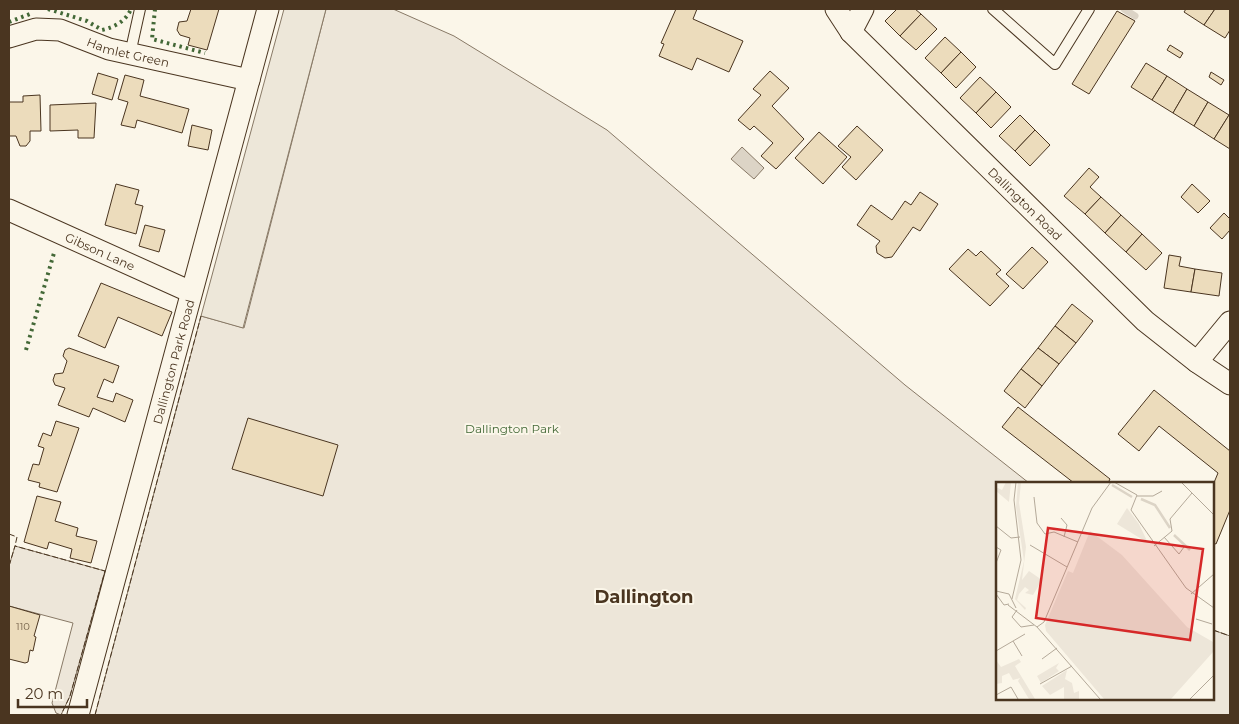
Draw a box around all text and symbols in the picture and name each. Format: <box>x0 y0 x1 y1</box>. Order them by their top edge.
street label: Hamlet Green <box>85 34 171 70</box>
street label: Dallington Road <box>985 164 1066 243</box>
street label: Gibson Lane <box>63 229 137 273</box>
street label: Dallington Park Road <box>149 298 197 426</box>
park label: Dallington Park <box>465 421 560 436</box>
inset map <box>996 482 1214 699</box>
district label: Dallington <box>594 586 694 608</box>
house number: 110 <box>16 620 30 633</box>
scale bar <box>18 676 86 708</box>
text: 20 m <box>25 684 63 703</box>

